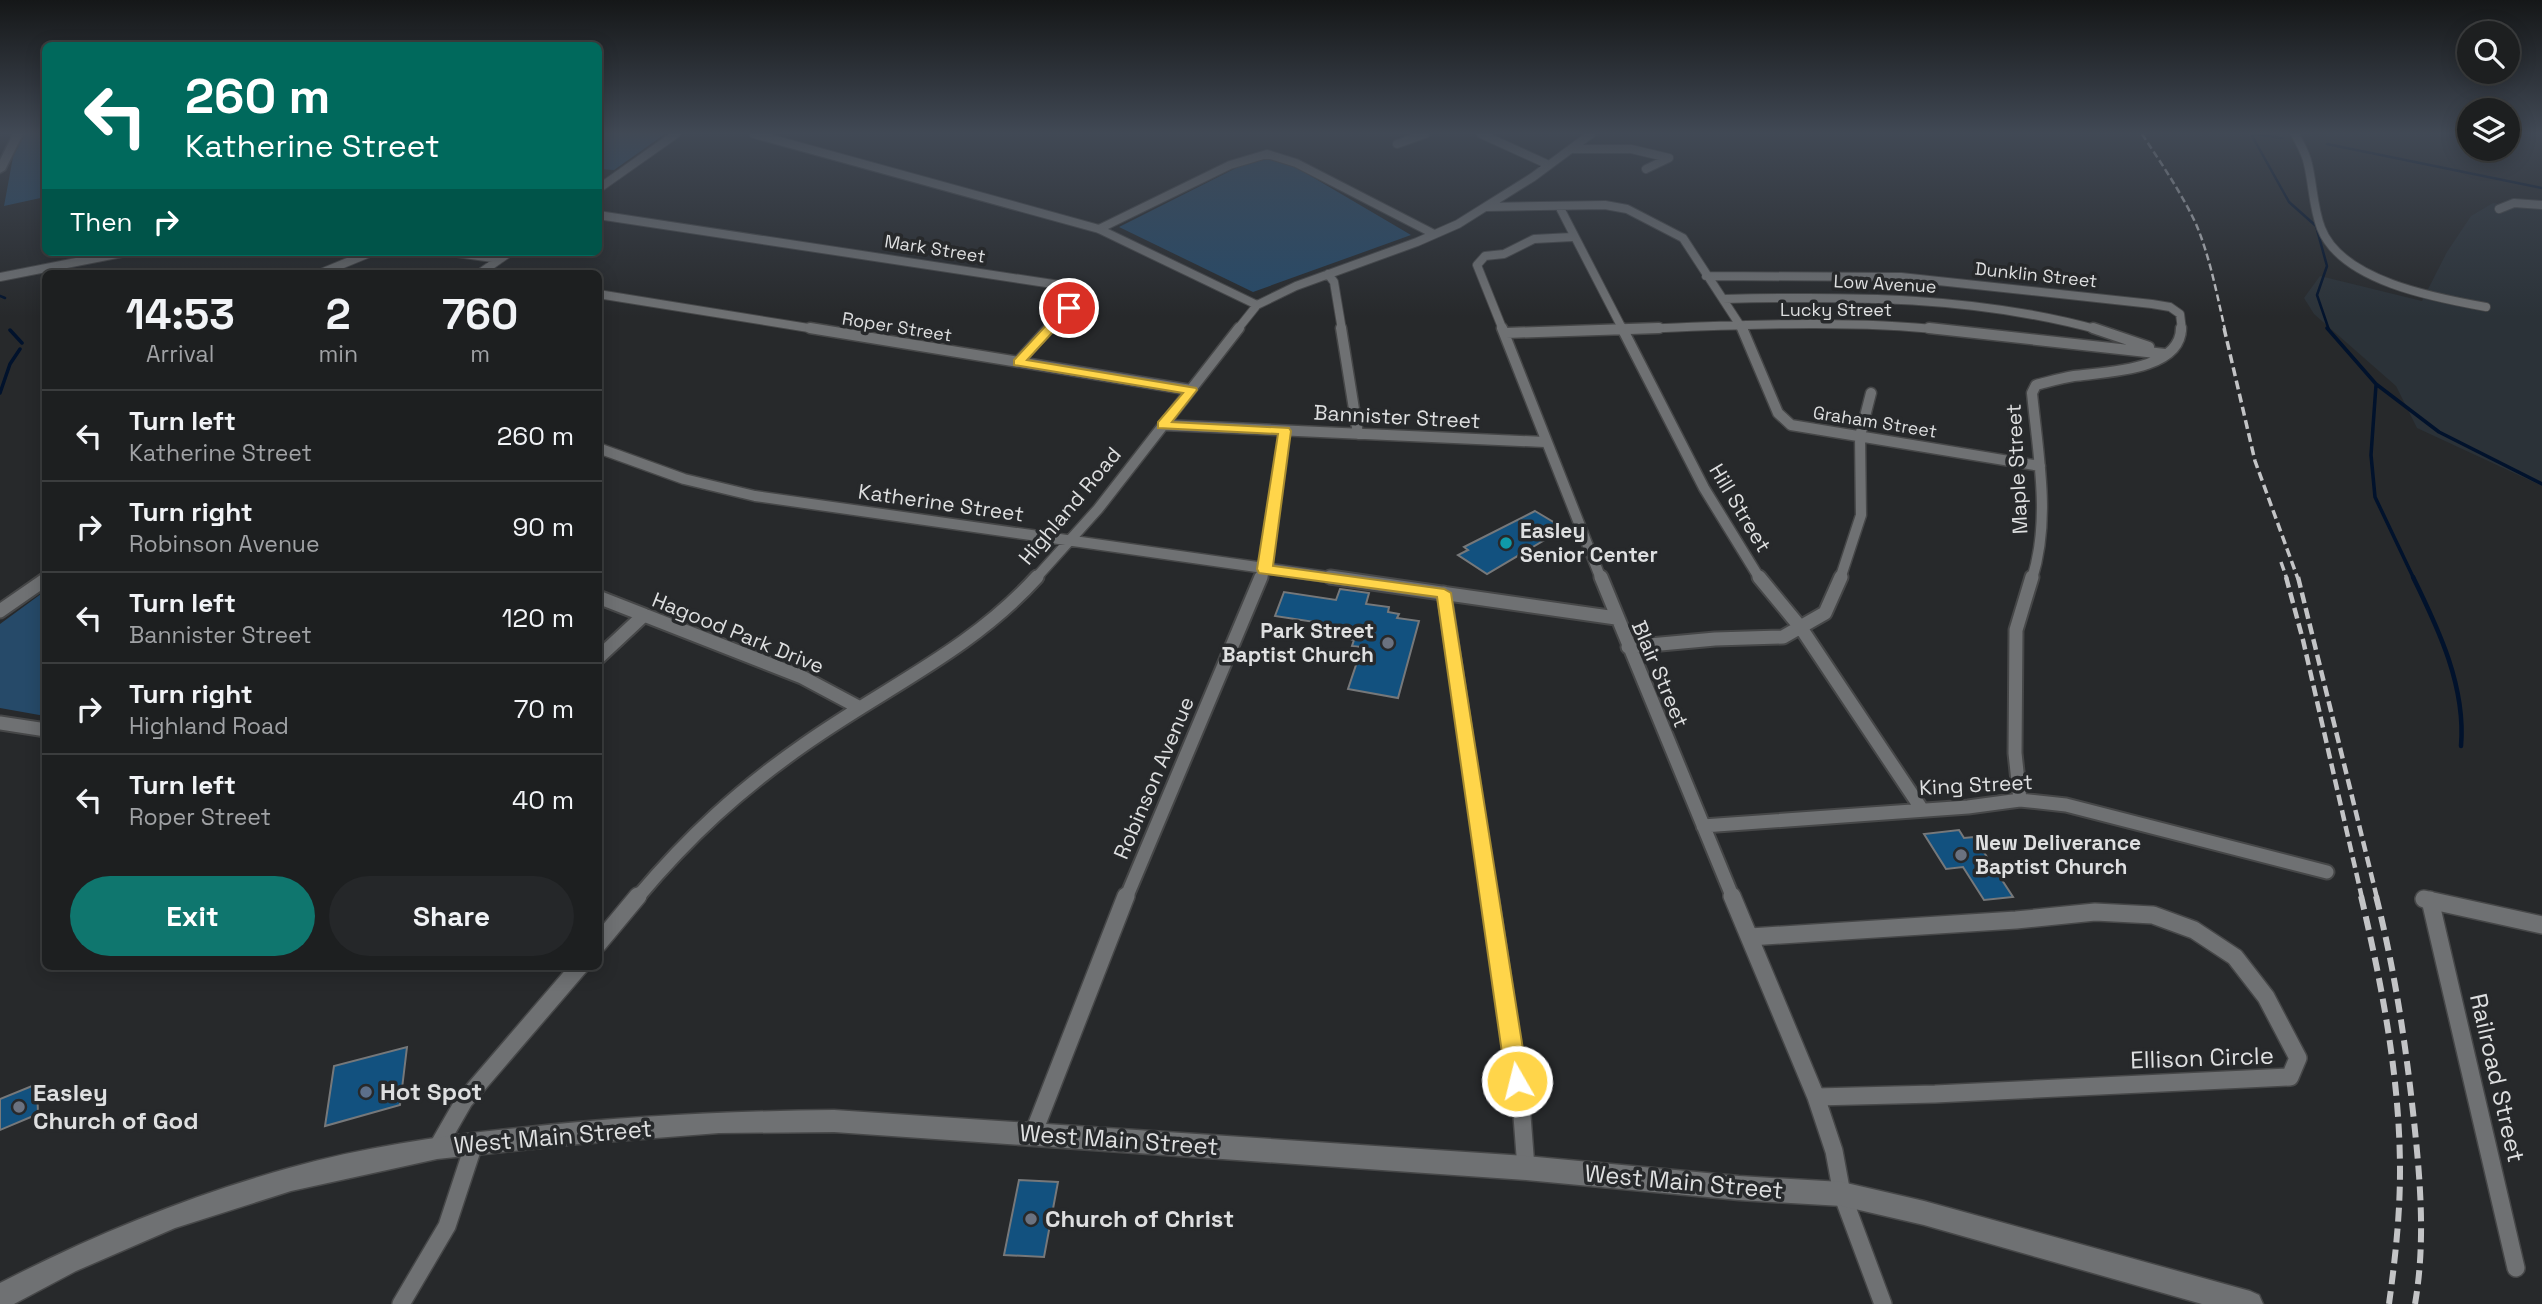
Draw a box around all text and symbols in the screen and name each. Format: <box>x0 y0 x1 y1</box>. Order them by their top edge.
map controls <box>2457 21 2520 161</box>
button: search <box>2457 21 2520 84</box>
text: 260 m <box>185 65 330 127</box>
icon: left <box>70 70 161 161</box>
button: layers <box>2457 98 2520 161</box>
text: Katherine Street <box>185 126 440 166</box>
icon: right <box>147 203 185 241</box>
text: Then <box>70 205 133 239</box>
street label: Mark Street <box>883 229 987 268</box>
street label: Dunklin Street <box>1974 257 2098 292</box>
street label: Low Avenue <box>1833 269 1937 298</box>
pin <box>1039 278 1099 338</box>
text: 14:53 <box>126 288 235 341</box>
text: 2 <box>326 288 351 341</box>
text: 760 <box>442 288 518 341</box>
icon: arrive <box>1050 289 1088 327</box>
street label: Lucky Street <box>1780 298 1892 321</box>
street label: Roper Street <box>840 306 954 347</box>
text: Arrival <box>146 339 214 369</box>
text: min <box>319 339 358 369</box>
text: m <box>470 339 490 369</box>
street label: Bannister Street <box>1313 399 1481 434</box>
street label: Graham Street <box>1811 400 1939 443</box>
street label: Maple Street <box>2000 403 2033 535</box>
text: Turn left <box>129 404 236 438</box>
icon: left <box>70 417 108 455</box>
text: 260 m <box>497 419 574 453</box>
text: Katherine Street <box>129 438 312 468</box>
street label: Highland Road <box>1012 441 1127 570</box>
street label: Hill Street <box>1703 458 1777 557</box>
street label: Katherine Street <box>856 478 1026 528</box>
text: Turn right <box>129 495 253 529</box>
icon: right <box>70 508 108 546</box>
text: 90 m <box>512 510 574 544</box>
place label: Easley Senior Center <box>1520 517 1658 568</box>
text: Robinson Avenue <box>129 529 320 559</box>
marker: Easley Senior Center <box>1498 535 1514 551</box>
text: Turn left <box>129 586 236 620</box>
street label: Hagood Park Drive <box>648 586 828 679</box>
icon: left <box>70 599 108 637</box>
text: 120 m <box>502 601 574 635</box>
street label: Blair Street <box>1626 616 1695 731</box>
place label: Park Street Baptist Church <box>1222 617 1374 668</box>
text: Bannister Street <box>129 620 312 650</box>
marker: Park Street Baptist Church <box>1380 635 1396 651</box>
text: Turn right <box>129 677 253 711</box>
icon: right <box>70 690 108 728</box>
text: 70 m <box>514 692 574 726</box>
street label: Robinson Avenue <box>1107 692 1200 863</box>
text: Highland Road <box>129 711 289 741</box>
text: Turn left <box>129 768 236 802</box>
street label: King Street <box>1918 768 2034 801</box>
icon: left <box>70 781 108 819</box>
text: 40 m <box>512 783 574 817</box>
text: Roper Street <box>129 802 271 832</box>
place label: New Deliverance Baptist Church <box>1975 829 2141 880</box>
marker: New Deliverance Baptist Church <box>1953 847 1969 863</box>
button: Exit <box>70 876 315 956</box>
button: Share <box>329 876 574 956</box>
street label: Railroad Street <box>2463 990 2532 1165</box>
street label: Ellison Circle <box>2130 1039 2274 1076</box>
position arrow <box>1480 1044 1554 1118</box>
place label: Hot Spot <box>380 1076 482 1107</box>
place label: Easley Church of God <box>33 1077 199 1136</box>
marker: Hot Spot <box>358 1084 374 1100</box>
marker: Easley Church of God <box>11 1099 27 1115</box>
street label: West Main Street <box>452 1112 653 1161</box>
street label: West Main Street <box>1019 1117 1219 1162</box>
street label: West Main Street <box>1584 1157 1785 1206</box>
place label: Church of Christ <box>1045 1203 1234 1234</box>
marker: Church of Christ <box>1023 1211 1039 1227</box>

